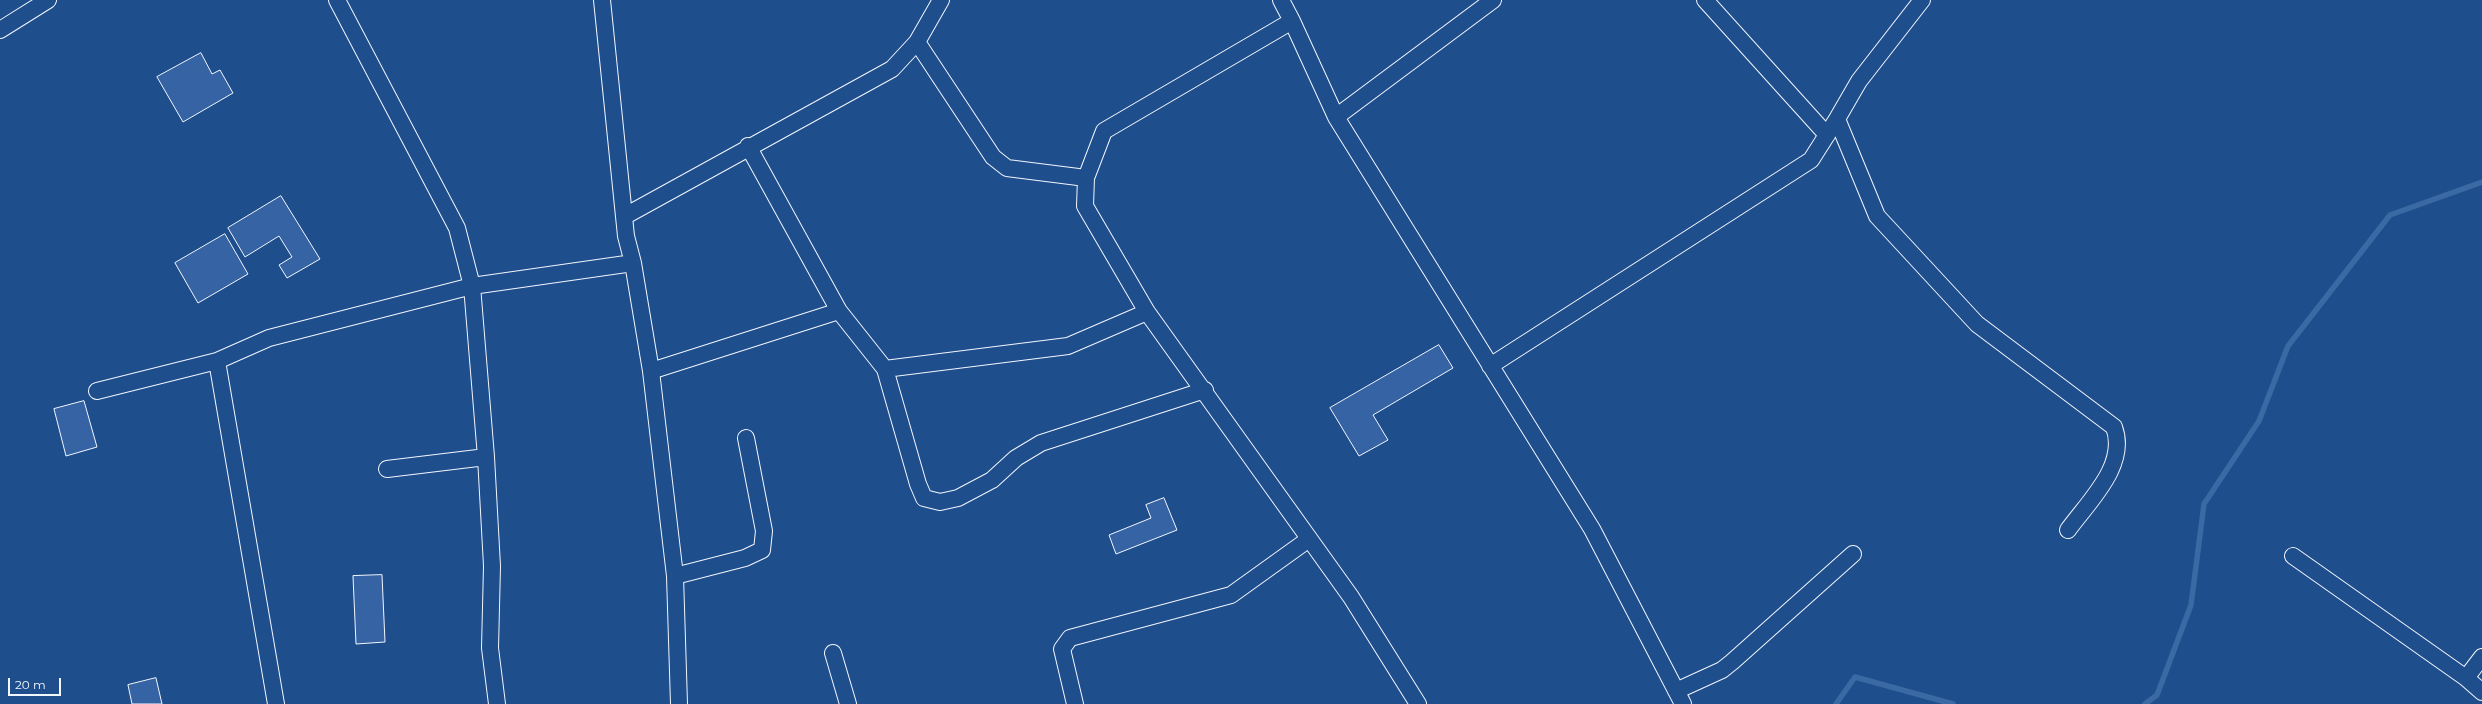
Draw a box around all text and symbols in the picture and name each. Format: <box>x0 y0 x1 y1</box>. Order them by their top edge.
scale bar <box>10 670 63 696</box>
text: 20 m <box>15 677 46 692</box>

